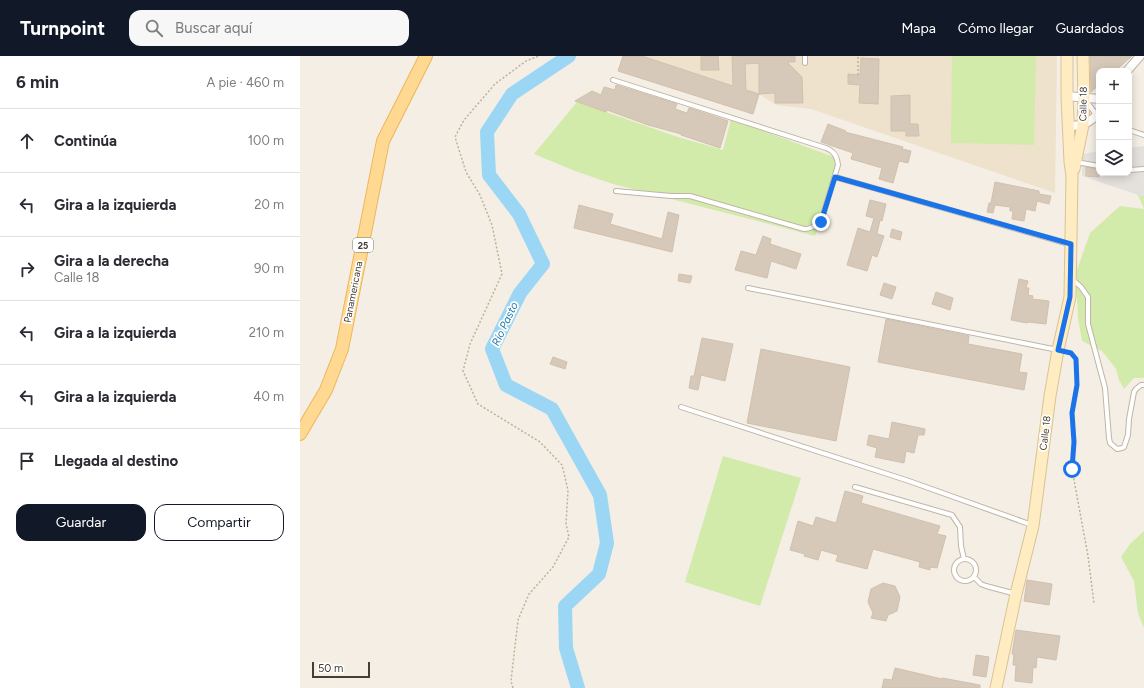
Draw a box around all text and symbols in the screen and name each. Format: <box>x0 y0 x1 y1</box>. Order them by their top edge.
search box <box>129 10 409 46</box>
text: Turnpoint <box>20 17 105 40</box>
icon: search <box>143 17 165 39</box>
text: Buscar aquí <box>175 19 252 37</box>
text: Mapa <box>901 20 936 37</box>
text: Cómo llegar <box>958 20 1033 37</box>
text: Guardados <box>1055 20 1124 37</box>
map controls <box>1096 68 1132 176</box>
button: + <box>1096 68 1132 104</box>
text: 6 min <box>16 72 59 92</box>
text: A pie · 460 m <box>206 75 284 90</box>
street label: Calle 18 <box>1076 86 1090 122</box>
button: − <box>1096 104 1132 140</box>
icon: ahead <box>16 130 38 152</box>
text: Continúa <box>54 132 117 150</box>
text: 100 m <box>248 133 284 148</box>
button: layers <box>1096 140 1132 176</box>
icon: left <box>16 194 38 216</box>
text: Gira a la izquierda <box>54 196 176 214</box>
text: 20 m <box>254 197 284 212</box>
route end <box>812 213 830 231</box>
road number: 25 <box>353 238 373 252</box>
text: Gira a la derecha <box>54 252 169 270</box>
icon: right <box>16 258 38 280</box>
street label: Panamericana <box>341 260 365 324</box>
text: 90 m <box>254 261 284 276</box>
text: Calle 18 <box>54 270 99 285</box>
water label: Río Pasto <box>489 299 521 348</box>
icon: left <box>16 322 38 344</box>
text: Gira a la izquierda <box>54 324 176 342</box>
text: 210 m <box>249 325 284 340</box>
icon: left <box>16 386 38 408</box>
text: Gira a la izquierda <box>54 388 176 406</box>
text: 40 m <box>253 389 284 404</box>
street label: Calle 18 <box>1036 415 1054 451</box>
icon: arrive <box>16 450 38 472</box>
text: Llegada al destino <box>54 452 178 470</box>
route start <box>1063 460 1081 478</box>
button: Guardar <box>16 504 146 541</box>
button: Compartir <box>154 504 284 541</box>
scale bar <box>312 660 370 679</box>
text: 50 m <box>318 662 343 675</box>

